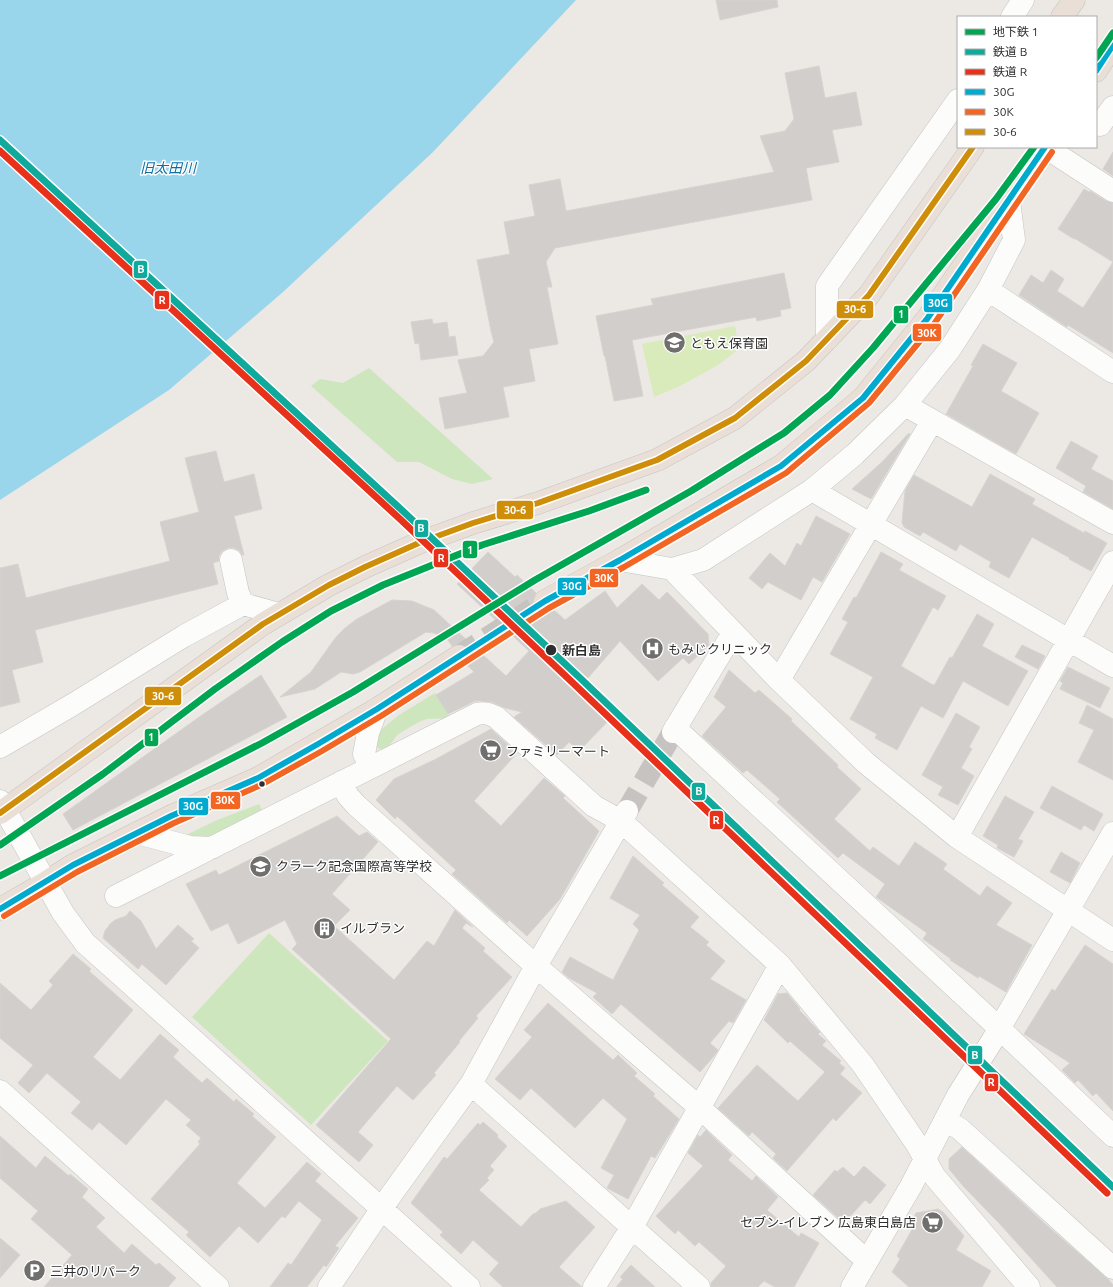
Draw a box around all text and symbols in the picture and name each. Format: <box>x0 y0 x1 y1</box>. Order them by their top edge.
legend <box>957 16 1097 148</box>
text: 地下鉄 1 <box>993 25 1039 38</box>
text: 鉄道 B <box>993 45 1027 58</box>
text: 鉄道 R <box>993 65 1028 78</box>
text: 30G <box>993 85 1015 98</box>
text: 30K <box>993 105 1015 118</box>
text: 30-6 <box>993 125 1017 138</box>
water label: 旧太田川 <box>140 160 198 176</box>
line badge: B <box>133 260 148 279</box>
text: B <box>137 263 145 275</box>
line badge: R <box>154 290 170 310</box>
line badge: 30G <box>923 293 953 313</box>
text: R <box>158 294 166 306</box>
text: 30G <box>928 297 948 309</box>
line badge: 30-6 <box>836 300 874 319</box>
text: 30-6 <box>844 303 866 315</box>
line badge: 1 <box>893 305 909 324</box>
text: 1 <box>898 308 904 320</box>
line badge: 30K <box>912 323 942 342</box>
text: 30K <box>917 327 938 339</box>
school or university icon: ともえ保育園 <box>662 330 688 356</box>
place label: ともえ保育園 <box>690 336 768 350</box>
line badge: 30-6 <box>496 500 534 520</box>
text: 30-6 <box>504 504 526 516</box>
line badge: B <box>414 519 429 538</box>
text: B <box>417 522 425 534</box>
line badge: 1 <box>462 540 478 559</box>
text: 1 <box>467 544 473 556</box>
line badge: R <box>433 548 449 568</box>
text: R <box>437 552 445 564</box>
line badge: 30K <box>589 568 619 588</box>
text: 30K <box>594 572 615 584</box>
line badge: 30G <box>557 577 587 596</box>
text: 30G <box>562 580 582 592</box>
hospital icon: もみじクリニック <box>640 636 666 662</box>
place label: もみじクリニック <box>668 642 772 656</box>
marker: 新白島 <box>544 643 558 657</box>
place label: 新白島 <box>562 643 601 657</box>
line badge: 30-6 <box>144 686 182 706</box>
text: 30-6 <box>152 690 174 702</box>
line badge: 1 <box>144 728 159 747</box>
text: 1 <box>148 731 154 743</box>
supermarket icon: ファミリーマート <box>477 738 503 764</box>
place label: ファミリーマート <box>506 744 610 758</box>
unlabelled marker <box>257 779 267 789</box>
line badge: B <box>691 782 706 801</box>
text: B <box>695 785 703 797</box>
line badge: 30K <box>210 791 241 810</box>
text: 30K <box>215 794 236 806</box>
line badge: 30G <box>178 797 209 816</box>
text: 30G <box>183 800 203 812</box>
line badge: R <box>709 810 724 830</box>
text: R <box>712 814 720 826</box>
school or university icon: クラーク記念国際高等学校 <box>247 853 273 879</box>
place label: クラーク記念国際高等学校 <box>276 859 432 873</box>
building icon: イルブラン <box>311 915 337 941</box>
place label: イルブラン <box>340 921 405 935</box>
line badge: B <box>967 1045 983 1065</box>
text: B <box>971 1049 979 1061</box>
line badge: R <box>984 1073 999 1092</box>
text: R <box>987 1076 995 1088</box>
supermarket icon: セブン-イレブン 広島東白島店 <box>919 1209 945 1235</box>
place label: セブン-イレブン 広島東白島店 <box>740 1215 916 1229</box>
parking icon: 三井のリパーク <box>21 1258 47 1284</box>
place label: 三井のリパーク <box>50 1264 141 1278</box>

